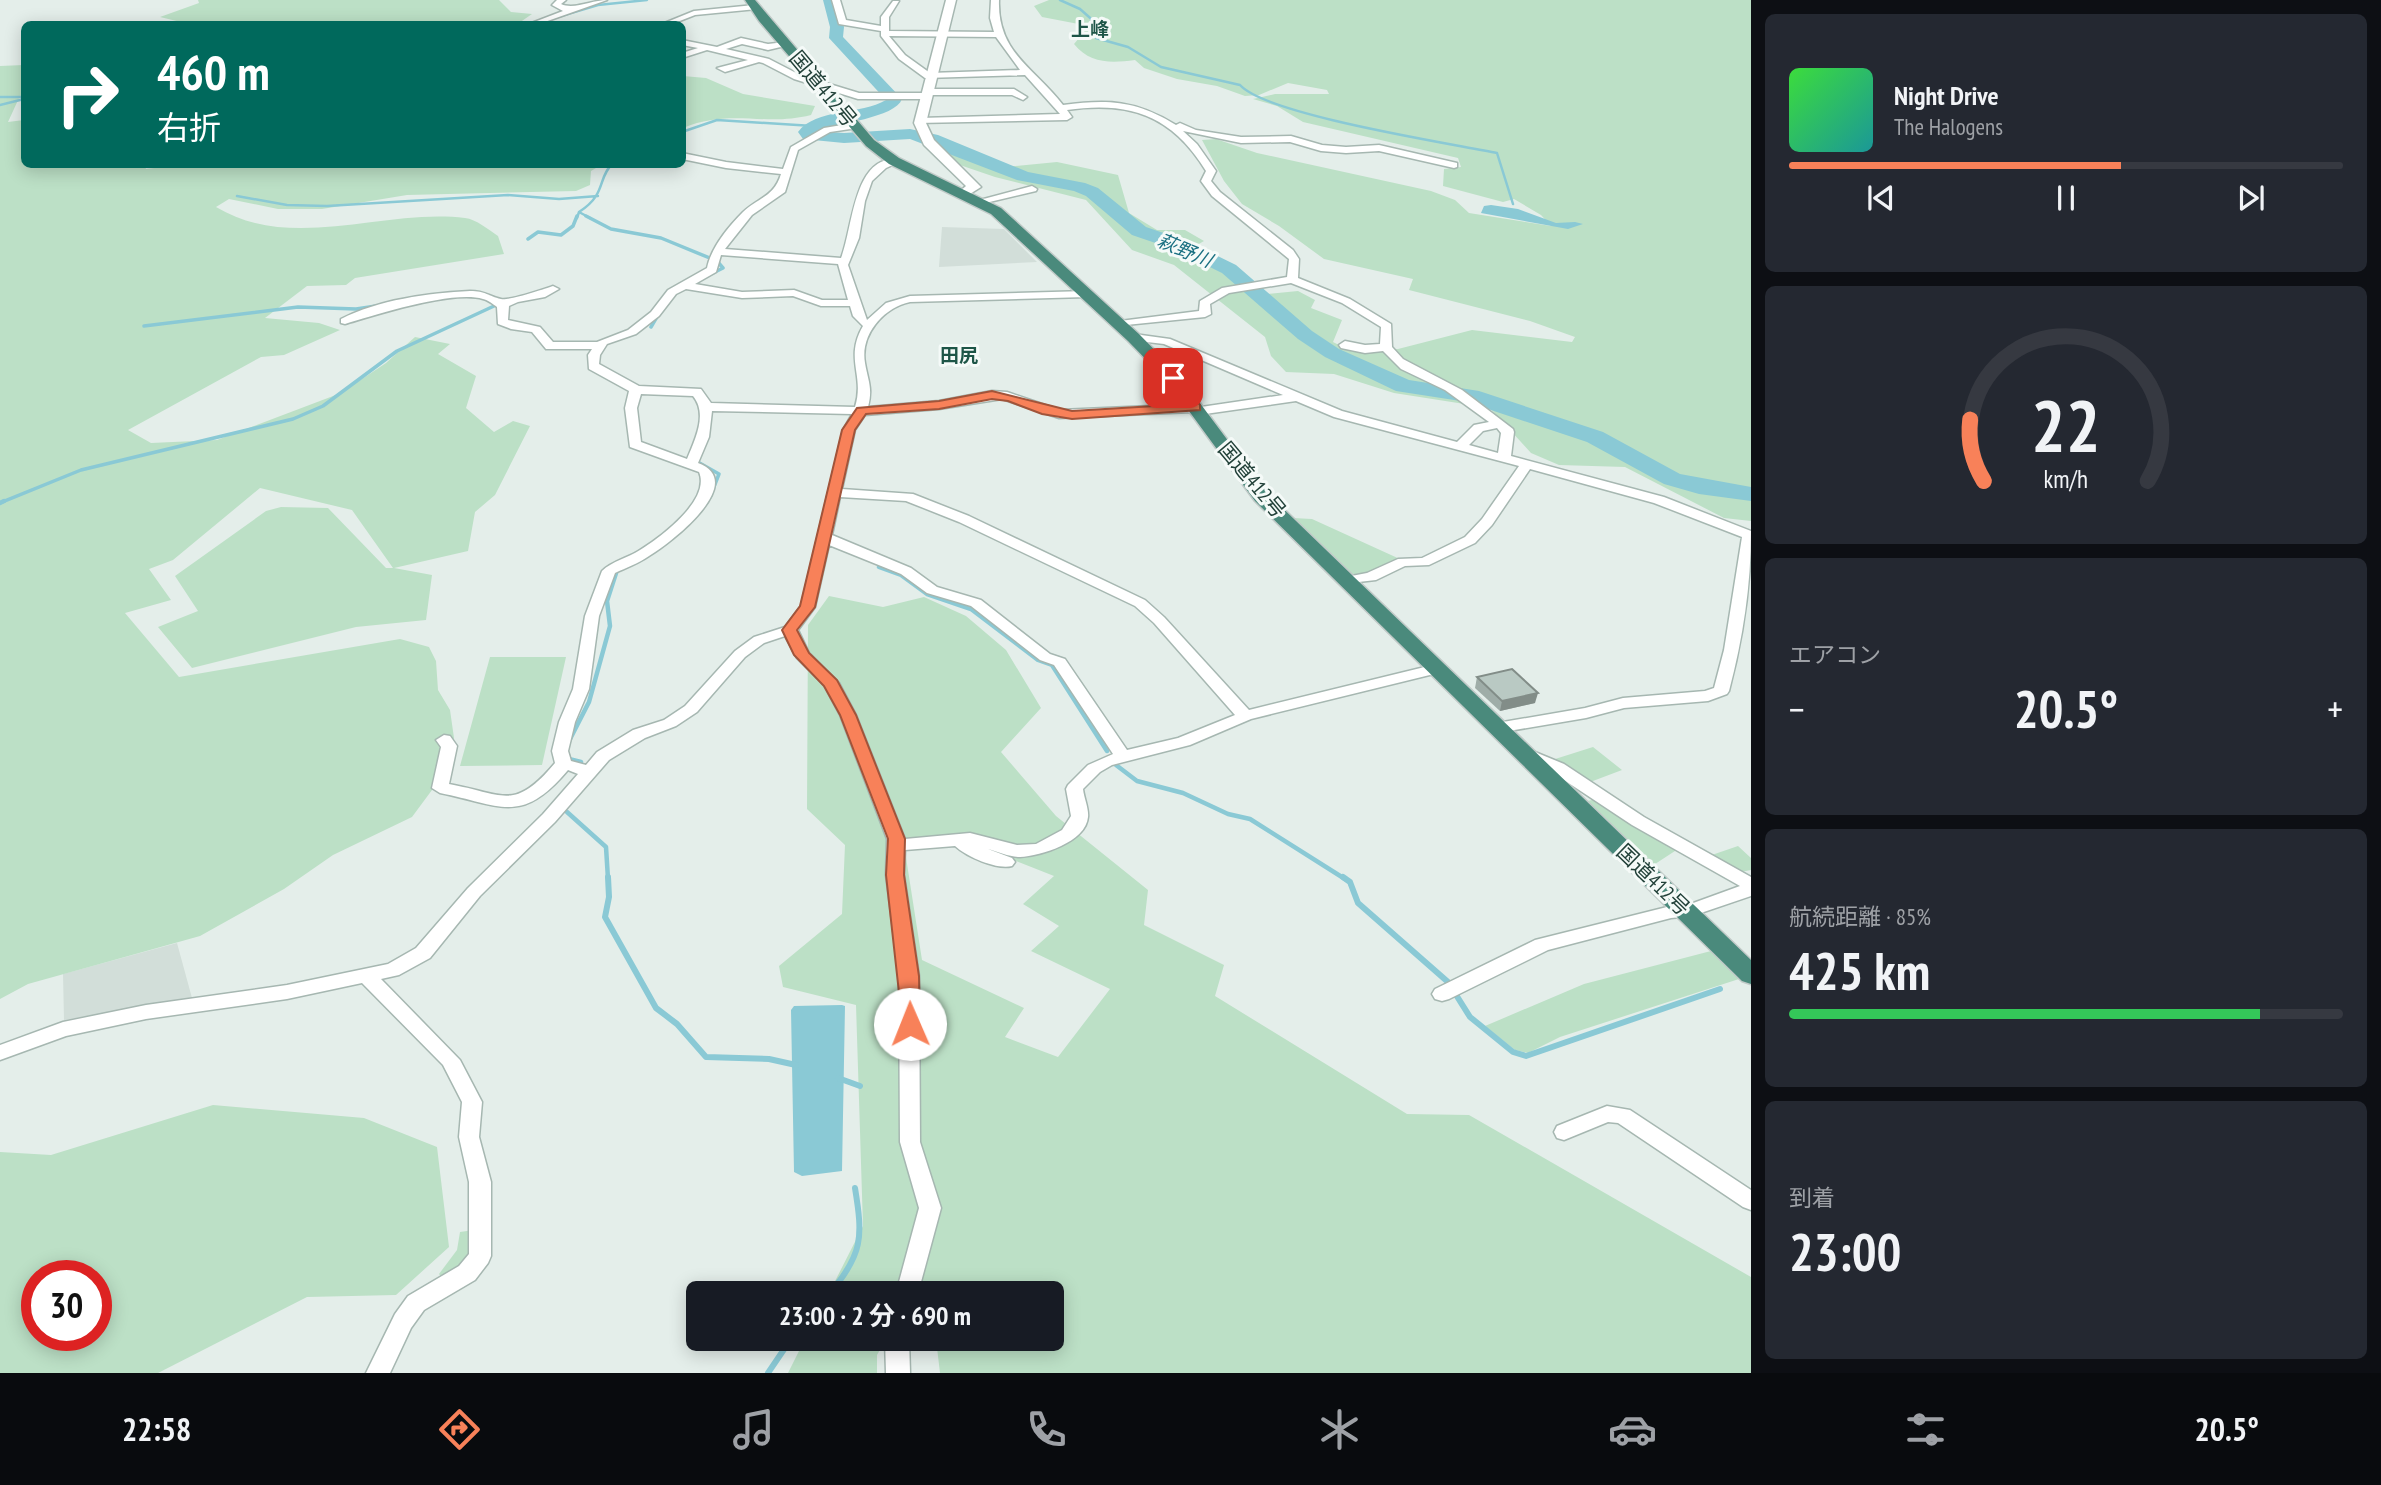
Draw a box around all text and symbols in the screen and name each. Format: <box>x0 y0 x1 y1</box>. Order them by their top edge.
district label: 上峰 <box>1071 17 1109 41</box>
text: 460 m <box>157 40 270 104</box>
street label: 国道412号 <box>784 45 863 132</box>
icon: right <box>42 49 133 140</box>
text: Night Drive <box>1894 79 1999 112</box>
text: 右折 <box>157 106 221 148</box>
text: The Halogens <box>1894 112 2003 141</box>
icon: previous <box>1862 179 1900 217</box>
icon: pause <box>2047 179 2085 217</box>
icon: next <box>2232 179 2270 217</box>
water label: 萩野川 <box>1154 228 1218 273</box>
district label: 田尻 <box>940 343 978 367</box>
pin <box>1143 348 1203 408</box>
icon: arrive <box>1154 359 1192 397</box>
text: 22 <box>2031 377 2101 471</box>
street label: 国道412号 <box>1213 436 1292 523</box>
text: km/h <box>2044 462 2088 494</box>
text: エアコン <box>1789 640 1881 669</box>
text: 20.5° <box>2014 675 2118 742</box>
text: − <box>1789 684 1805 733</box>
text: + <box>2327 684 2343 733</box>
street label: 国道412号 <box>1611 838 1696 921</box>
text: 航続距離 · 85% <box>1789 902 1931 931</box>
text: 425 km <box>1789 937 1930 1004</box>
position arrow <box>873 987 947 1061</box>
text: 到着 <box>1789 1183 1835 1212</box>
text: 23:00 <box>1789 1218 1901 1285</box>
speed limit sign: 30 <box>21 1260 112 1351</box>
text: 23:00 · 2 分 · 690 m <box>779 1299 971 1332</box>
icon: directions <box>435 1405 484 1454</box>
icon: music <box>729 1405 778 1454</box>
icon: phone <box>1022 1405 1071 1454</box>
icon: climate <box>1315 1405 1364 1454</box>
icon: car <box>1608 1405 1657 1454</box>
icon: filters <box>1901 1405 1950 1454</box>
text: 22:58 <box>122 1408 191 1450</box>
text: 20.5° <box>2195 1408 2259 1450</box>

